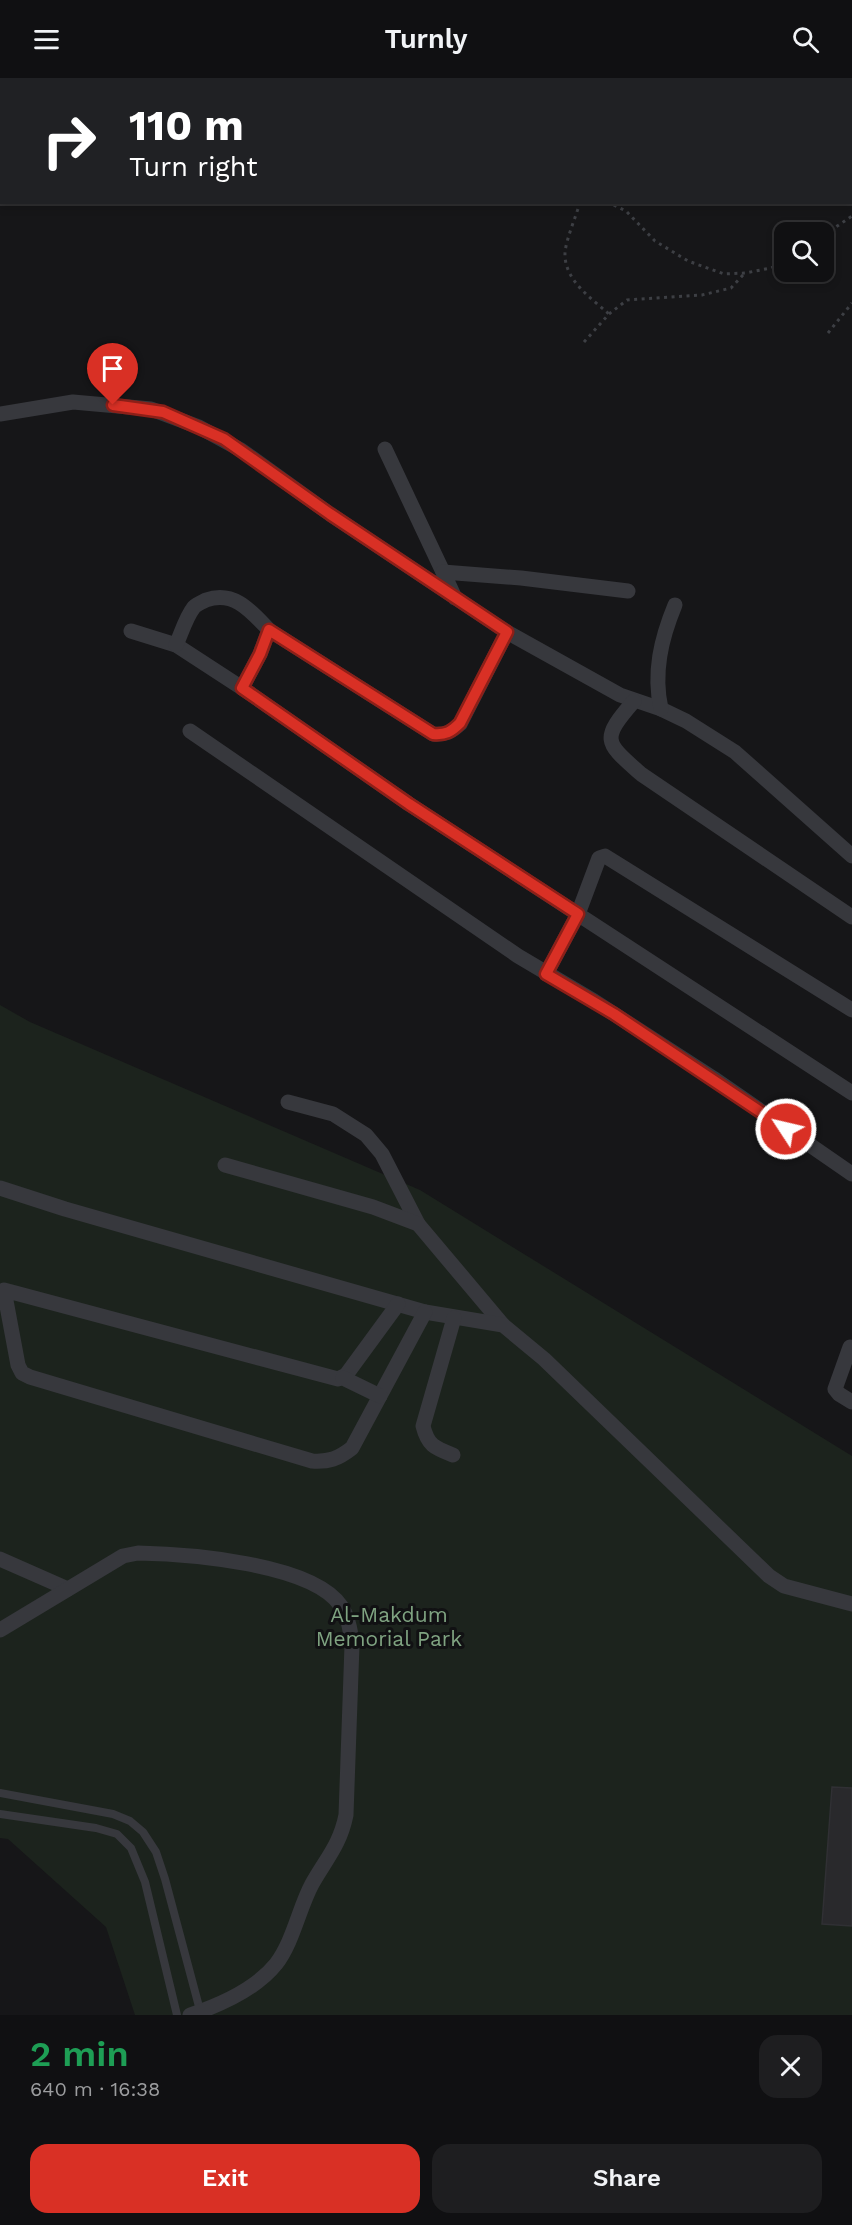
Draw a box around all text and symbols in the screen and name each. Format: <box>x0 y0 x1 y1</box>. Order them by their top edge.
icon: menu <box>30 23 63 56</box>
text: Turnly <box>384 23 468 55</box>
icon: search <box>789 23 822 56</box>
text: 110 m <box>129 101 244 150</box>
icon: right <box>30 102 108 180</box>
text: Turn right <box>129 151 258 183</box>
map controls <box>774 222 834 282</box>
button: search <box>774 222 834 282</box>
pin <box>87 343 138 405</box>
icon: arrive <box>96 352 129 385</box>
position arrow <box>754 1097 818 1161</box>
park label: Al-Makdum Memorial Park <box>316 1602 462 1651</box>
text: 2 min <box>30 2033 129 2075</box>
button: close <box>759 2035 822 2098</box>
text: 640 m · 16:38 <box>30 2077 160 2101</box>
button: Exit <box>30 2144 420 2213</box>
button: Share <box>432 2144 822 2213</box>

